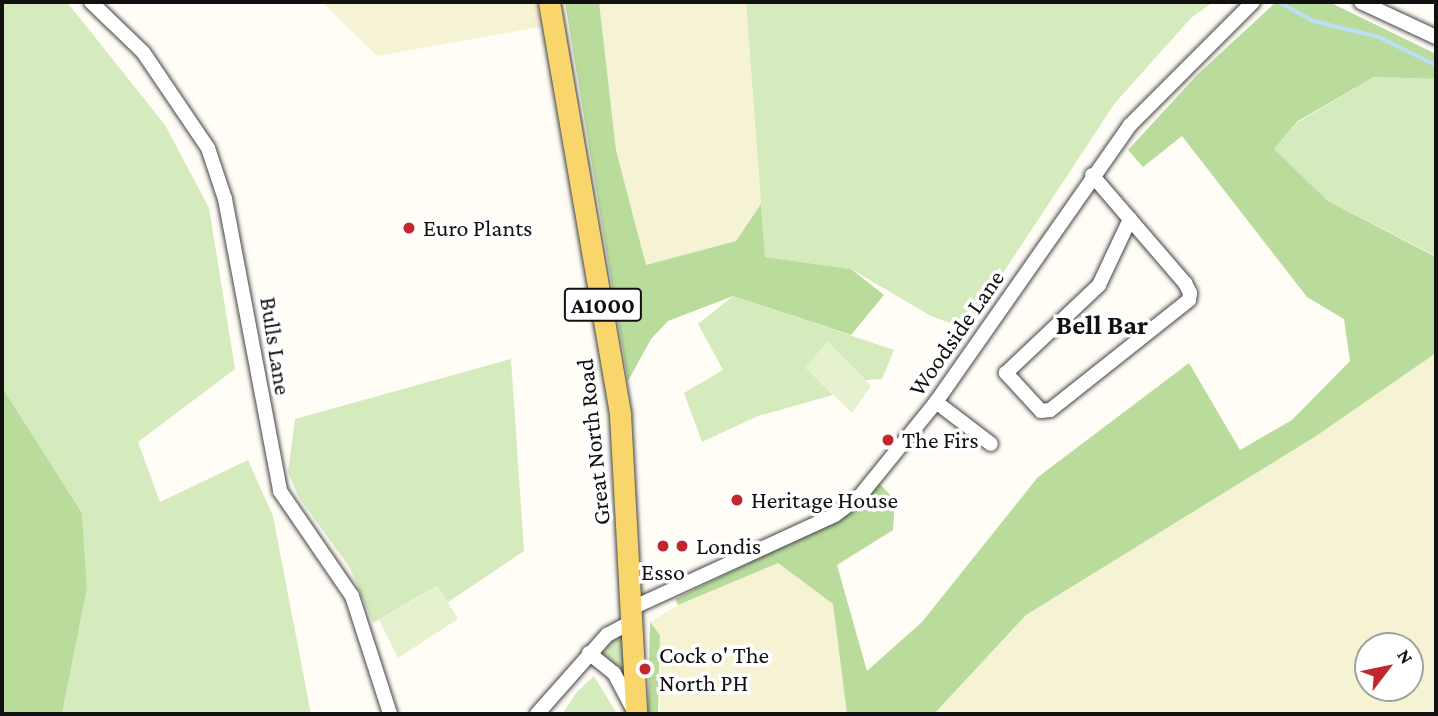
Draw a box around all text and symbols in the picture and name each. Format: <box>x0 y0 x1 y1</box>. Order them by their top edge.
place label: Euro Plants <box>423 214 532 242</box>
marker: Euro Plants <box>401 220 417 236</box>
street label: Woodside Lane <box>902 264 1010 402</box>
road number: A1000 <box>563 286 643 324</box>
street label: Bulls Lane <box>254 295 298 397</box>
district label: Bell Bar <box>1056 308 1148 342</box>
street label: Great North Road <box>570 357 616 527</box>
place label: The Firs <box>902 426 979 454</box>
marker: The Firs <box>880 432 896 448</box>
place label: Heritage House <box>751 486 898 514</box>
marker: Heritage House <box>729 492 745 508</box>
place label: Londis <box>696 532 761 560</box>
marker: Esso <box>655 538 671 554</box>
marker: Londis <box>674 538 690 554</box>
place label: Esso <box>641 558 685 586</box>
north arrow <box>1354 632 1424 702</box>
place label: Cock o' The North PH <box>659 641 769 697</box>
text: N <box>1393 646 1418 668</box>
marker: Cock o' The North PH <box>637 661 653 677</box>

